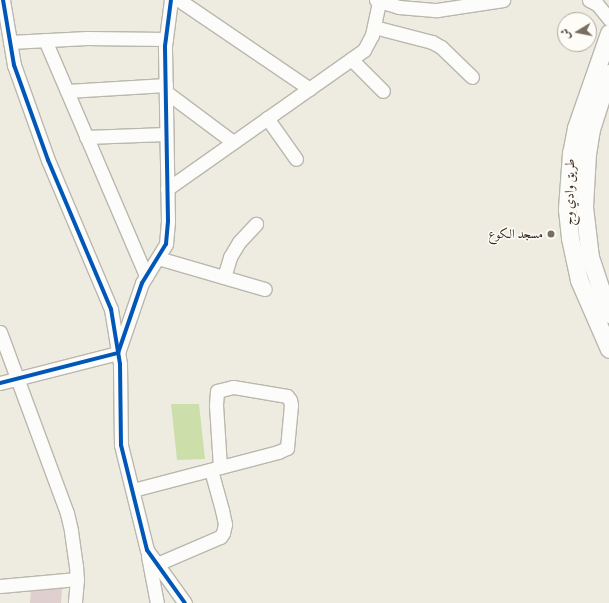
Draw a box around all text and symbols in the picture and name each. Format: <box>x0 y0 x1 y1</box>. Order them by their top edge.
north arrow <box>557 12 597 52</box>
text: ش <box>558 27 574 41</box>
street label: طريق وادي وج <box>562 159 578 225</box>
place label: مسجد الكوع <box>488 226 543 242</box>
marker: مسجد الكوع <box>546 229 556 239</box>

